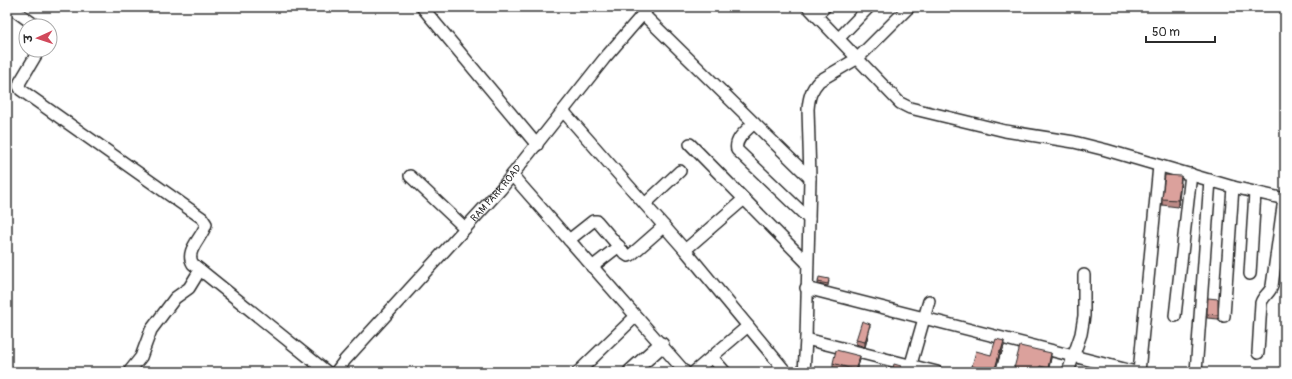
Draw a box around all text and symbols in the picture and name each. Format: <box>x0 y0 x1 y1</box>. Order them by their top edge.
north arrow <box>18 18 58 58</box>
scale bar <box>1146 18 1215 44</box>
text: 50 m <box>1152 25 1180 40</box>
text: उ <box>22 33 35 43</box>
street label: RAM PARK ROAD <box>468 162 524 224</box>

